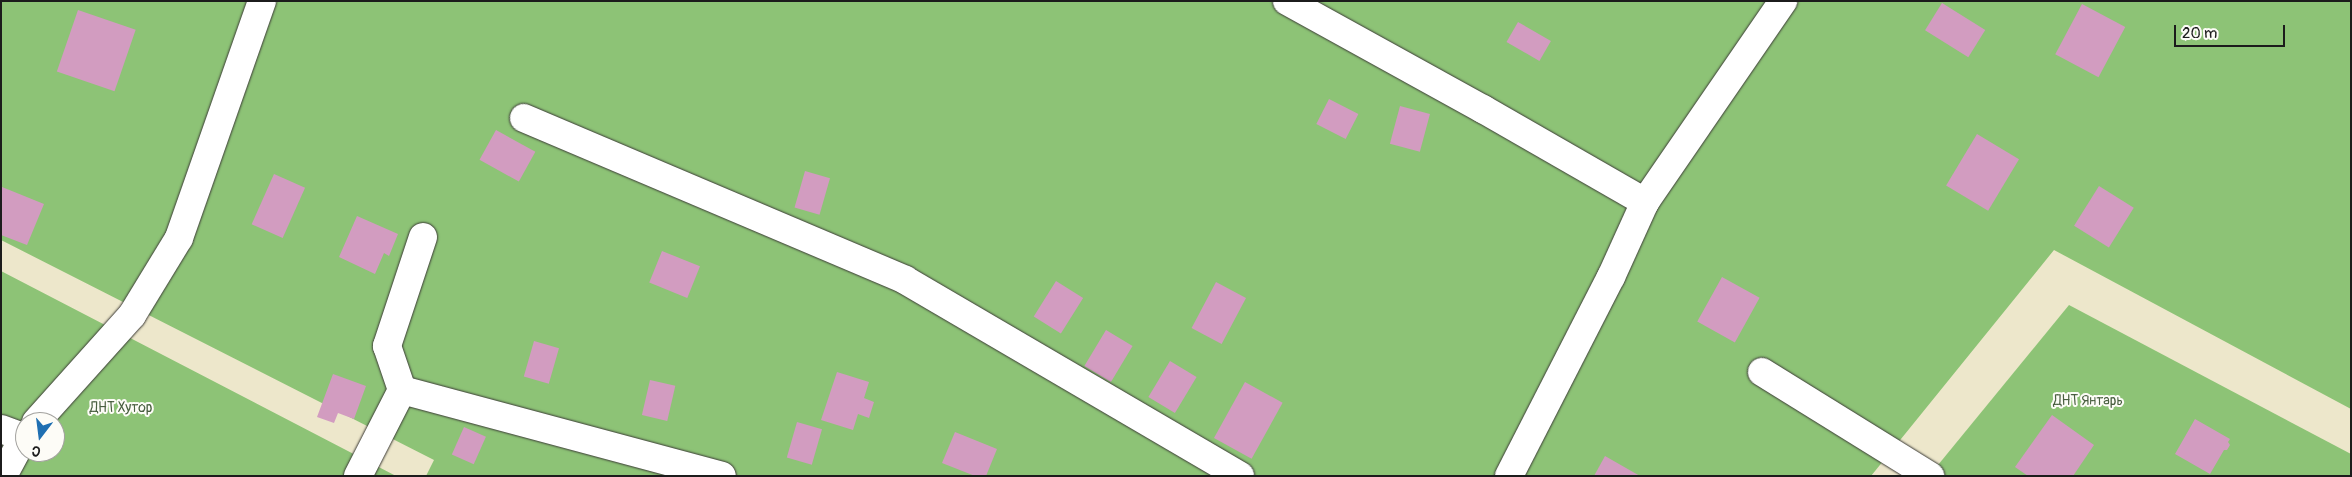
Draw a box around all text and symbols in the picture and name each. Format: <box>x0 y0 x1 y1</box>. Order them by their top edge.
scale bar <box>2177 15 2288 47</box>
text: 20 m <box>2182 24 2217 43</box>
park label: ДНТ Янтарь <box>2053 393 2123 409</box>
park label: ДНТ Хутор <box>90 400 152 416</box>
north arrow <box>15 412 65 462</box>
text: С <box>30 442 43 460</box>

